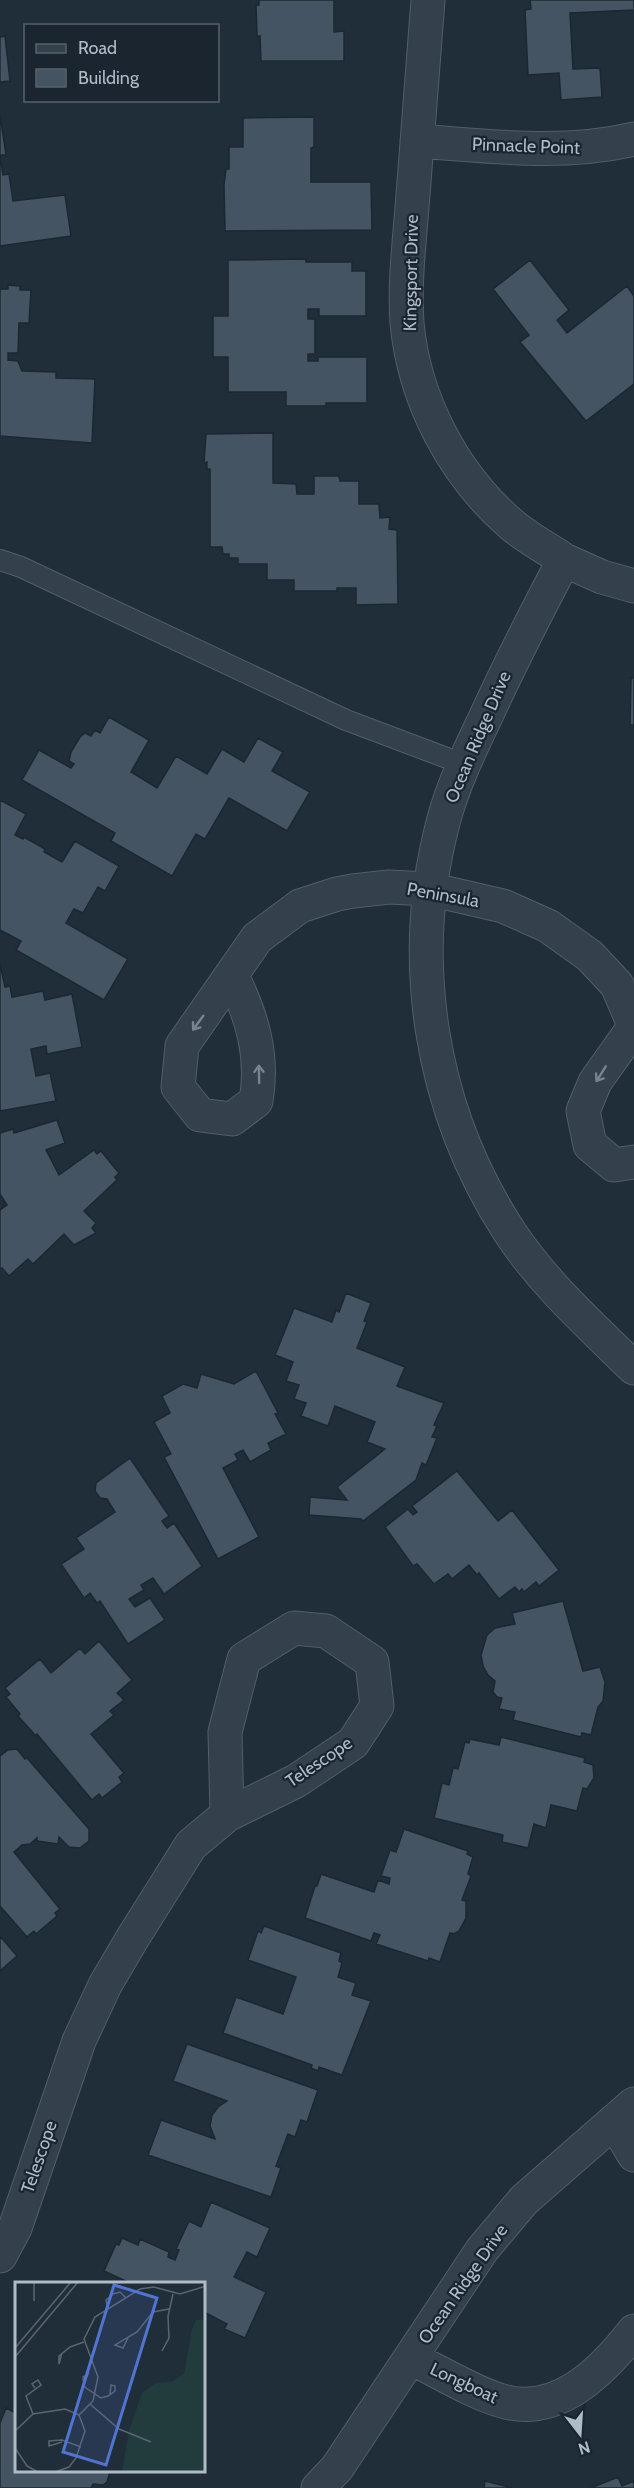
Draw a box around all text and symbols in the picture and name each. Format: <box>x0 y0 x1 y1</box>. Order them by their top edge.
legend <box>24 24 219 102</box>
text: Road <box>78 37 117 59</box>
text: Building <box>78 67 140 89</box>
street label: Pinnacle Point <box>472 133 580 159</box>
street label: Kingsport Drive <box>399 214 423 332</box>
street label: Ocean Ridge Drive <box>440 668 516 806</box>
street label: Peninsula <box>405 878 481 912</box>
one-way arrow <box>192 1015 204 1031</box>
one-way arrow <box>253 1064 265 1084</box>
one-way arrow <box>594 1066 607 1083</box>
street label: Telescope <box>282 1732 356 1792</box>
street label: Telescope <box>16 2118 62 2196</box>
street label: Ocean Ridge Drive <box>414 2220 512 2348</box>
inset map <box>15 2282 206 2473</box>
street label: Longboat <box>427 2358 501 2408</box>
north arrow <box>550 2404 610 2464</box>
text: N <box>576 2437 592 2459</box>

